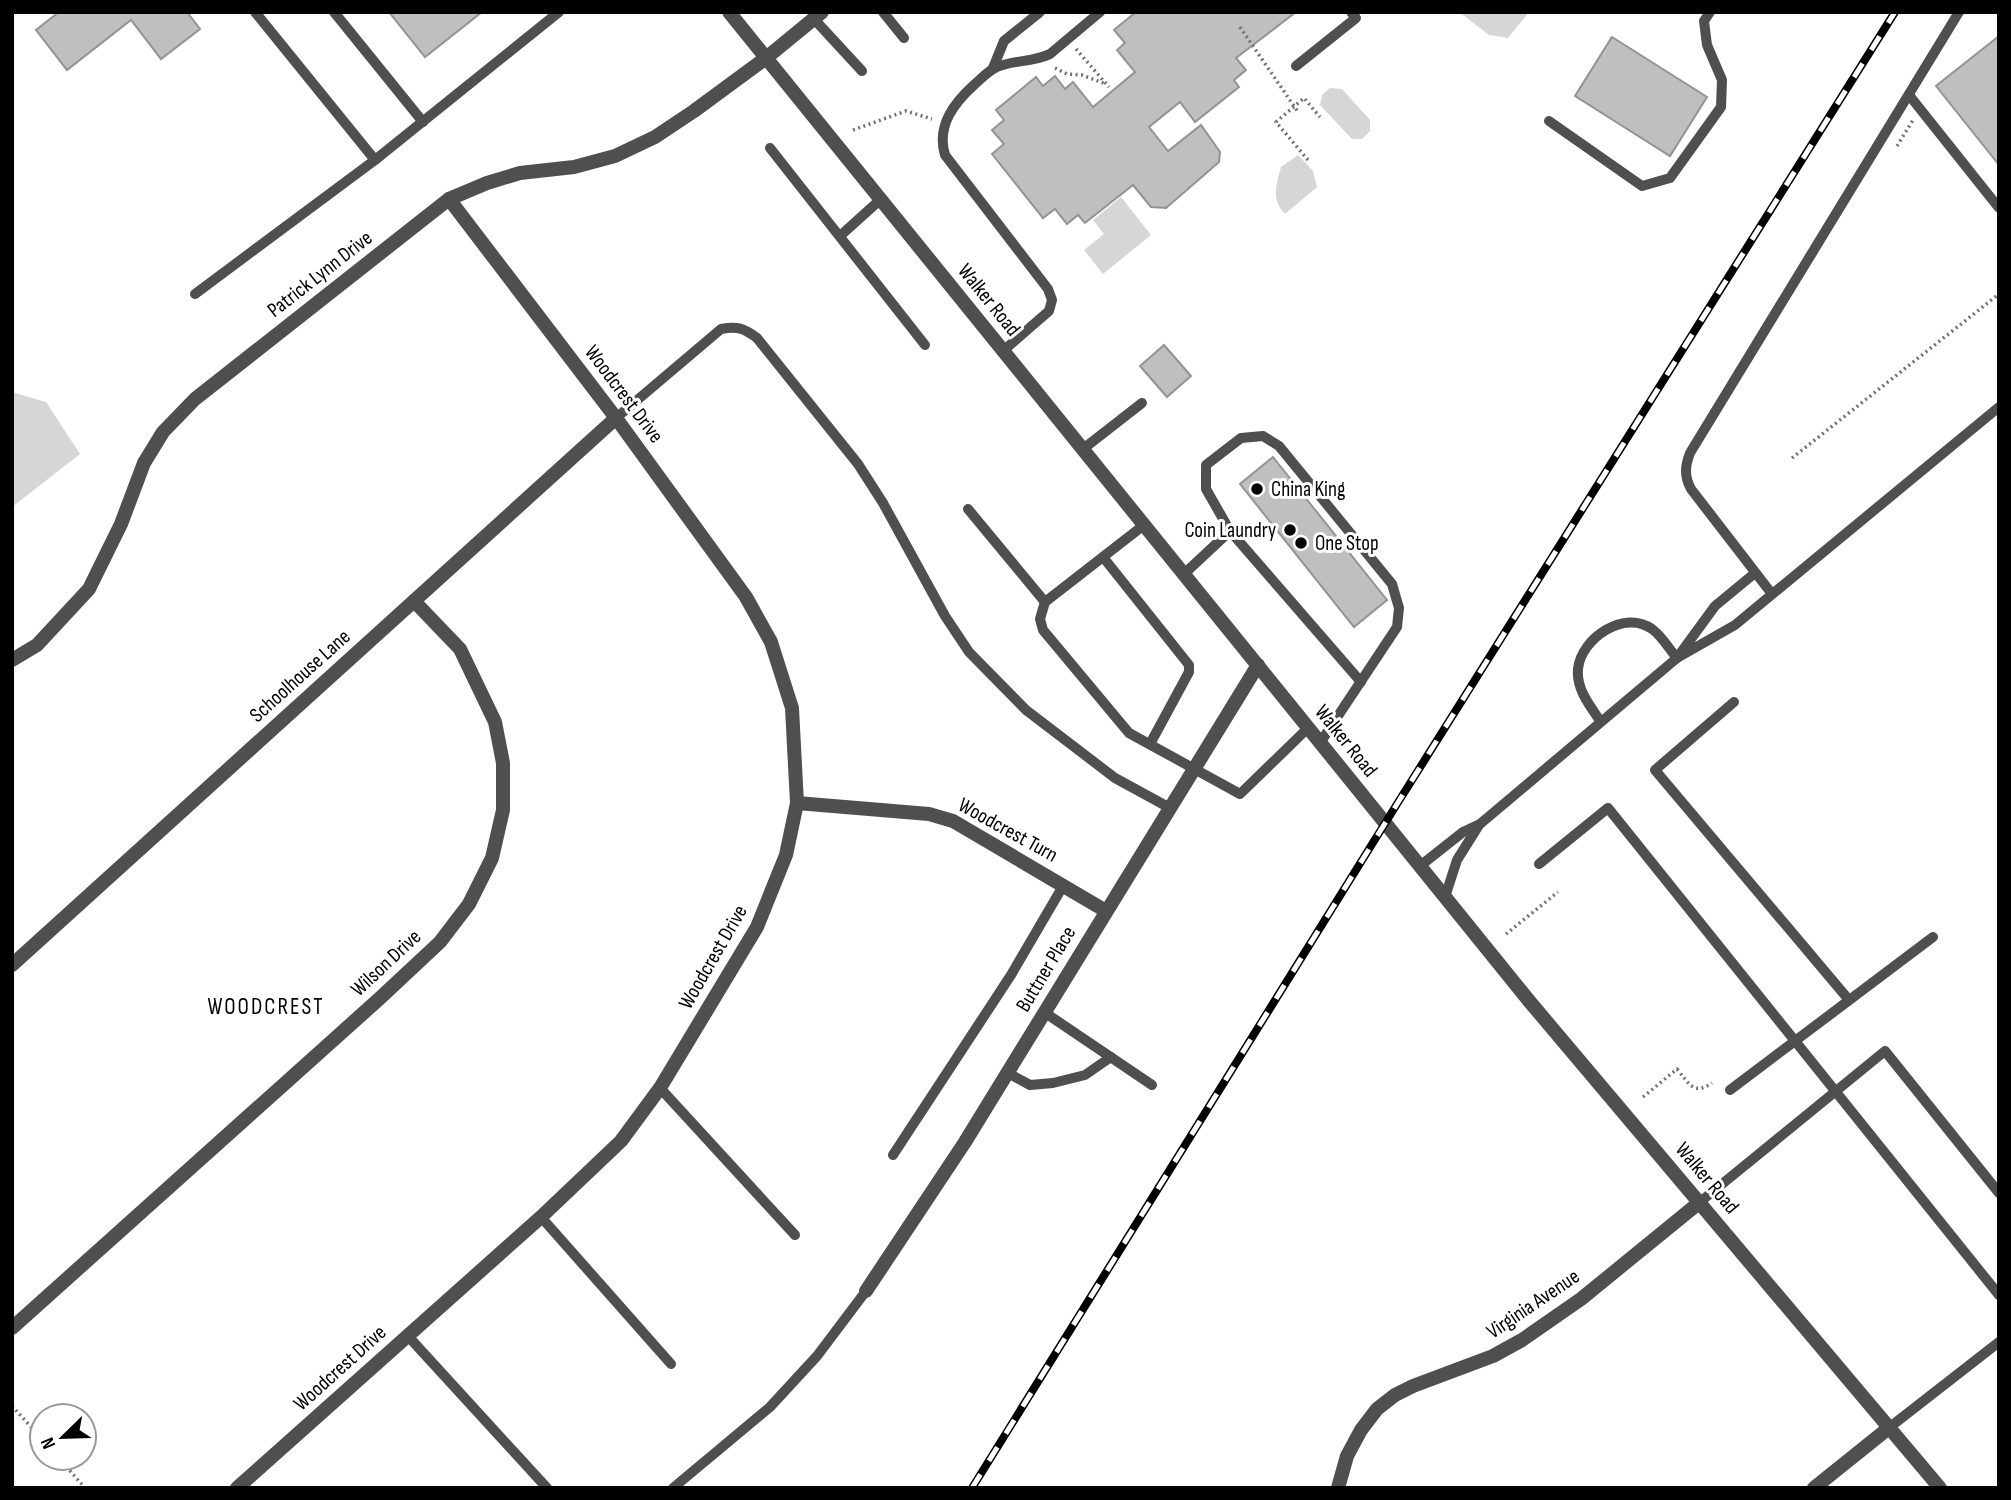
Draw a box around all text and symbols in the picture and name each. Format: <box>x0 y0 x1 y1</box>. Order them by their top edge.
street label: Patrick Lynn Drive <box>263 225 377 323</box>
street label: Walker Road <box>952 259 1026 341</box>
street label: Woodcrest Drive <box>579 340 669 448</box>
place label: China King <box>1271 477 1345 502</box>
marker: China King <box>1249 481 1265 497</box>
place label: Coin Laundry <box>1184 518 1276 543</box>
marker: Coin Laundry <box>1282 522 1298 538</box>
place label: One Stop <box>1315 531 1379 556</box>
marker: One Stop <box>1293 535 1309 551</box>
street label: Schoolhouse Lane <box>245 624 355 728</box>
street label: Walker Road <box>1309 700 1383 782</box>
street label: Woodcrest Turn <box>954 792 1062 868</box>
street label: Woodcrest Drive <box>673 901 753 1013</box>
street label: Buttner Place <box>1011 922 1081 1016</box>
street label: Wilson Drive <box>346 924 426 1002</box>
district label: WOODCREST <box>207 993 325 1021</box>
street label: Walker Road <box>1670 1137 1744 1219</box>
street label: Virginia Avenue <box>1482 1264 1584 1344</box>
street label: Woodcrest Drive <box>289 1320 391 1416</box>
north arrow <box>28 1402 98 1472</box>
text: N <box>36 1434 61 1452</box>

